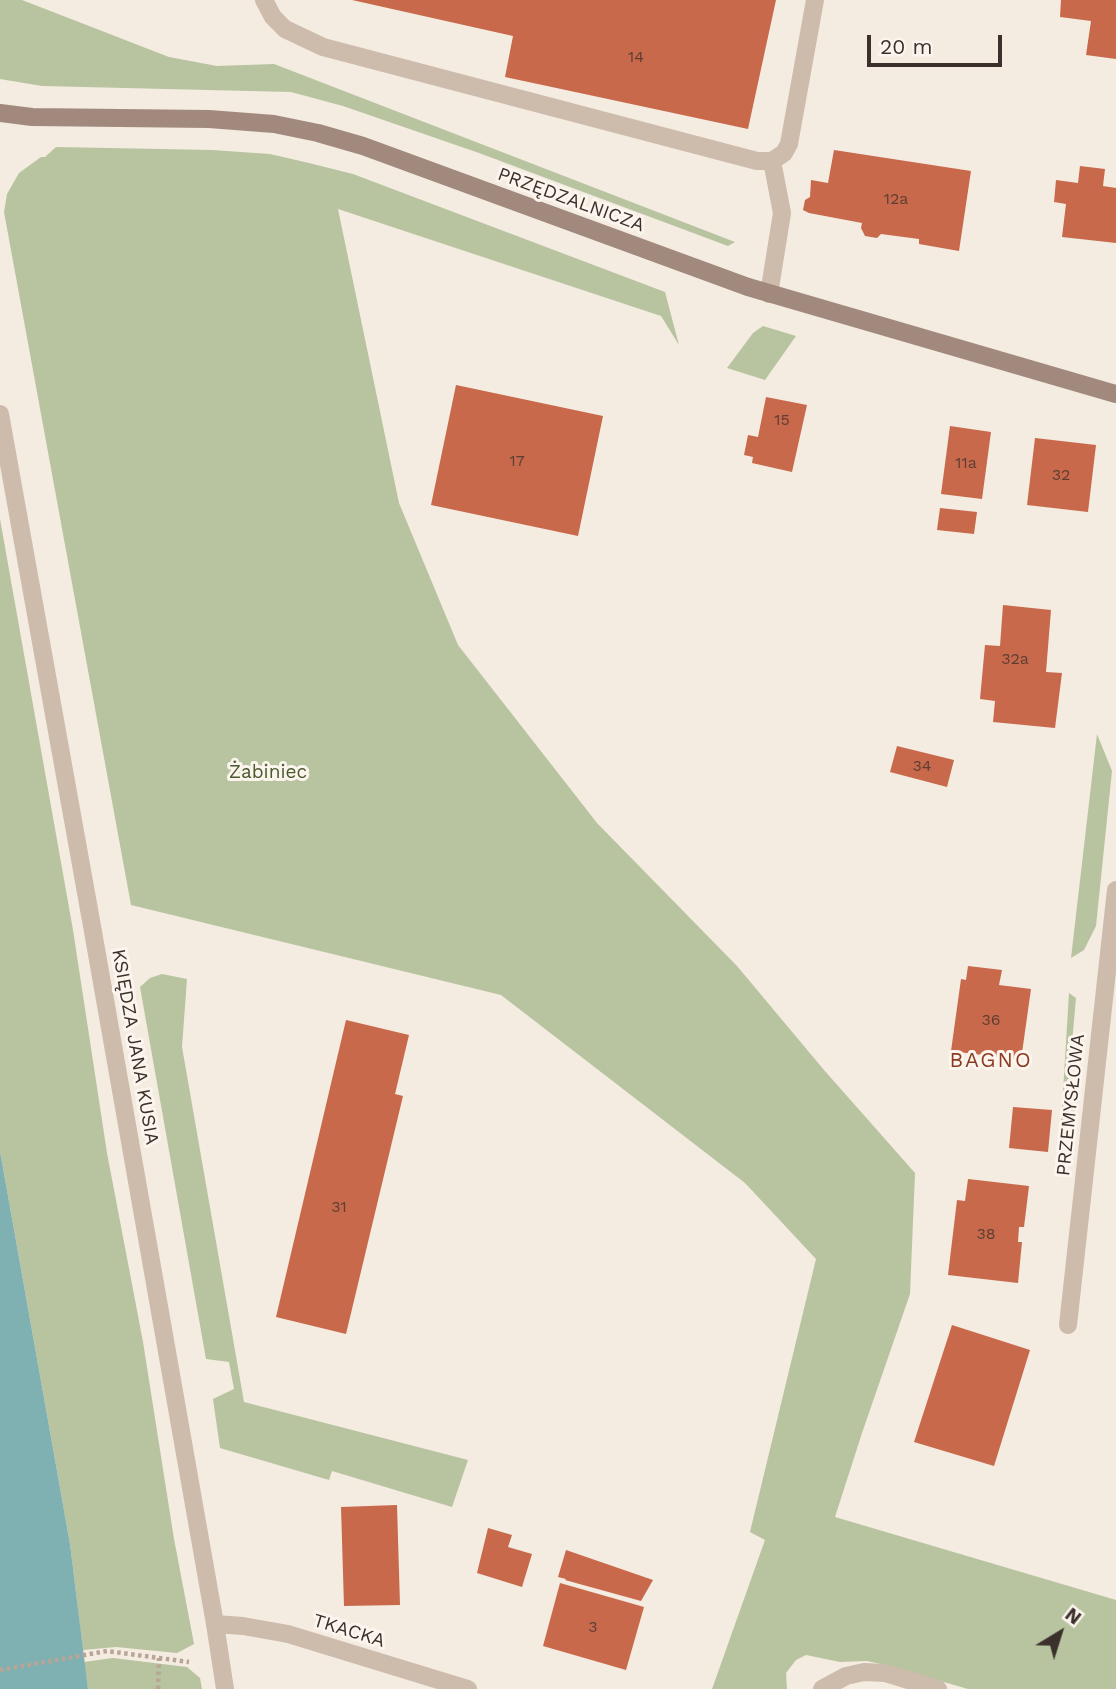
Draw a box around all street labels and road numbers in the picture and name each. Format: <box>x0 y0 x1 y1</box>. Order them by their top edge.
street label: PRZĘDZALNICZA <box>494 163 648 237</box>
street label: KSIĘDZA JANA KUSIA <box>107 947 163 1147</box>
street label: PRZEMYSŁOWA <box>1052 1033 1090 1177</box>
street label: TKACKA <box>310 1609 388 1653</box>

